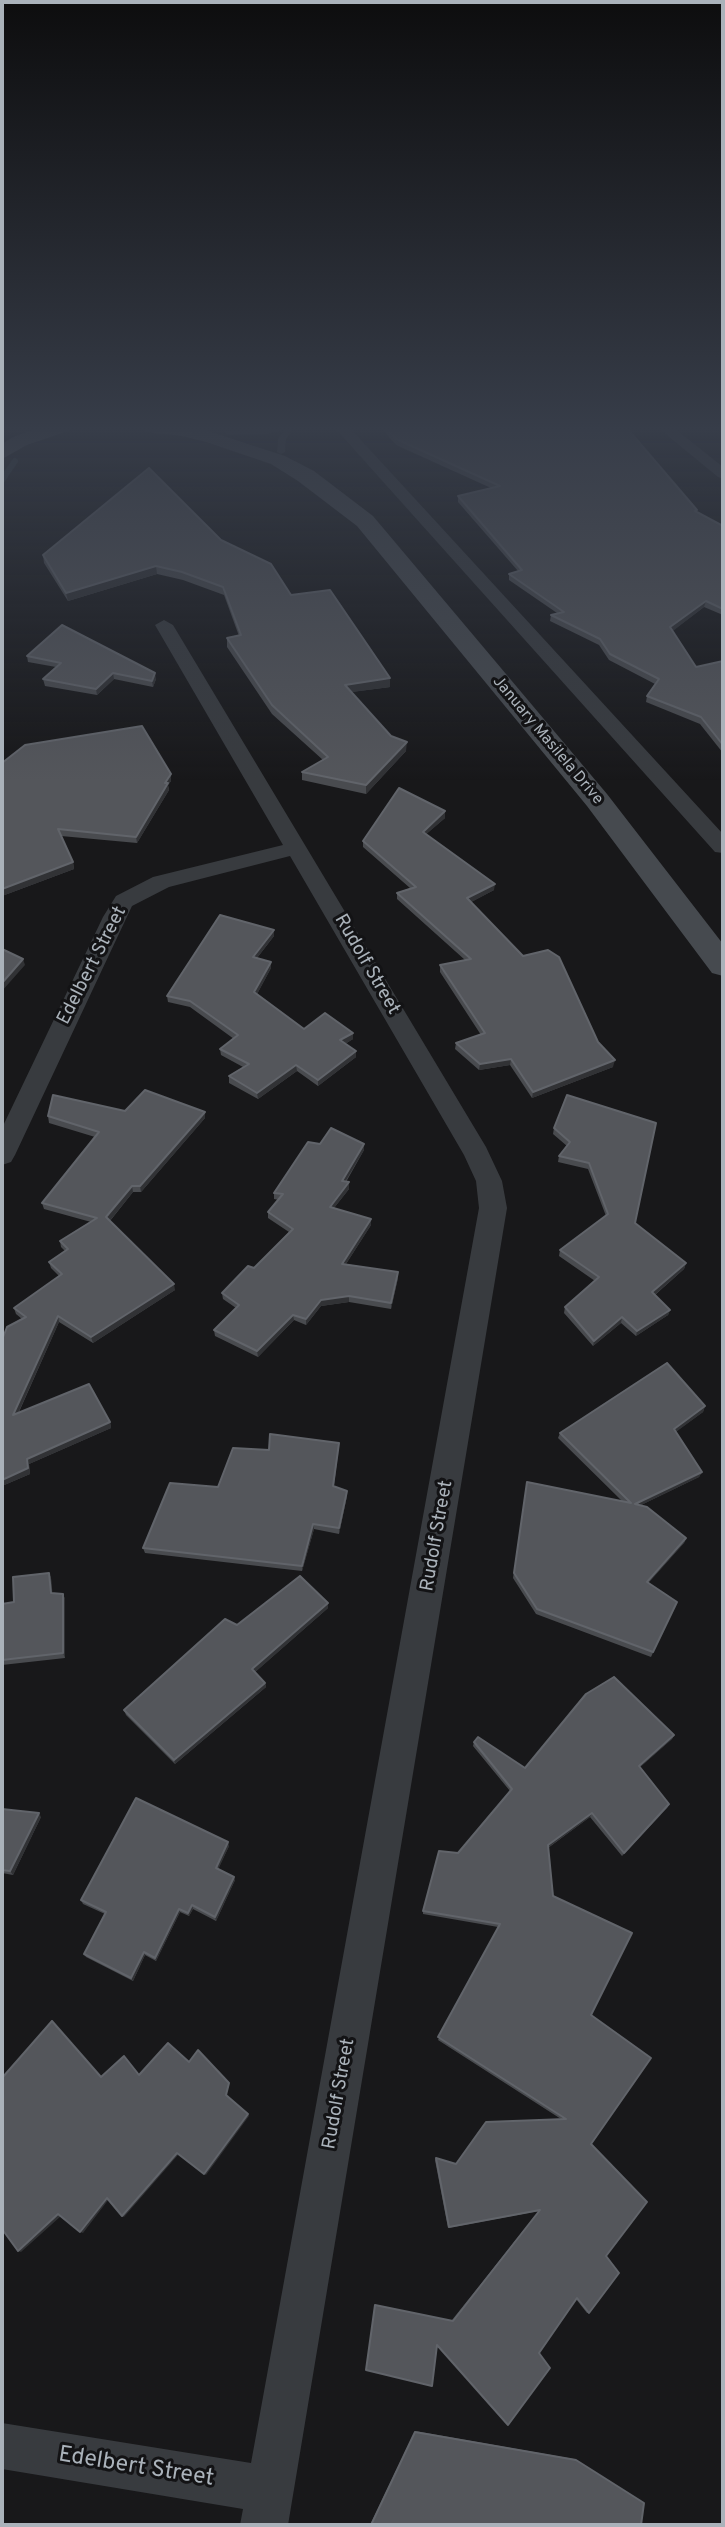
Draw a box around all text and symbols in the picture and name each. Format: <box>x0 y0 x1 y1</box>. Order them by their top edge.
street label: January Masilela Drive <box>488 673 606 809</box>
street label: Edelbert Street <box>53 903 133 1029</box>
street label: Rudolf Street <box>328 911 404 1019</box>
street label: Rudolf Street <box>417 1479 459 1593</box>
street label: Rudolf Street <box>319 2037 361 2151</box>
street label: Edelbert Street <box>56 2442 216 2494</box>

